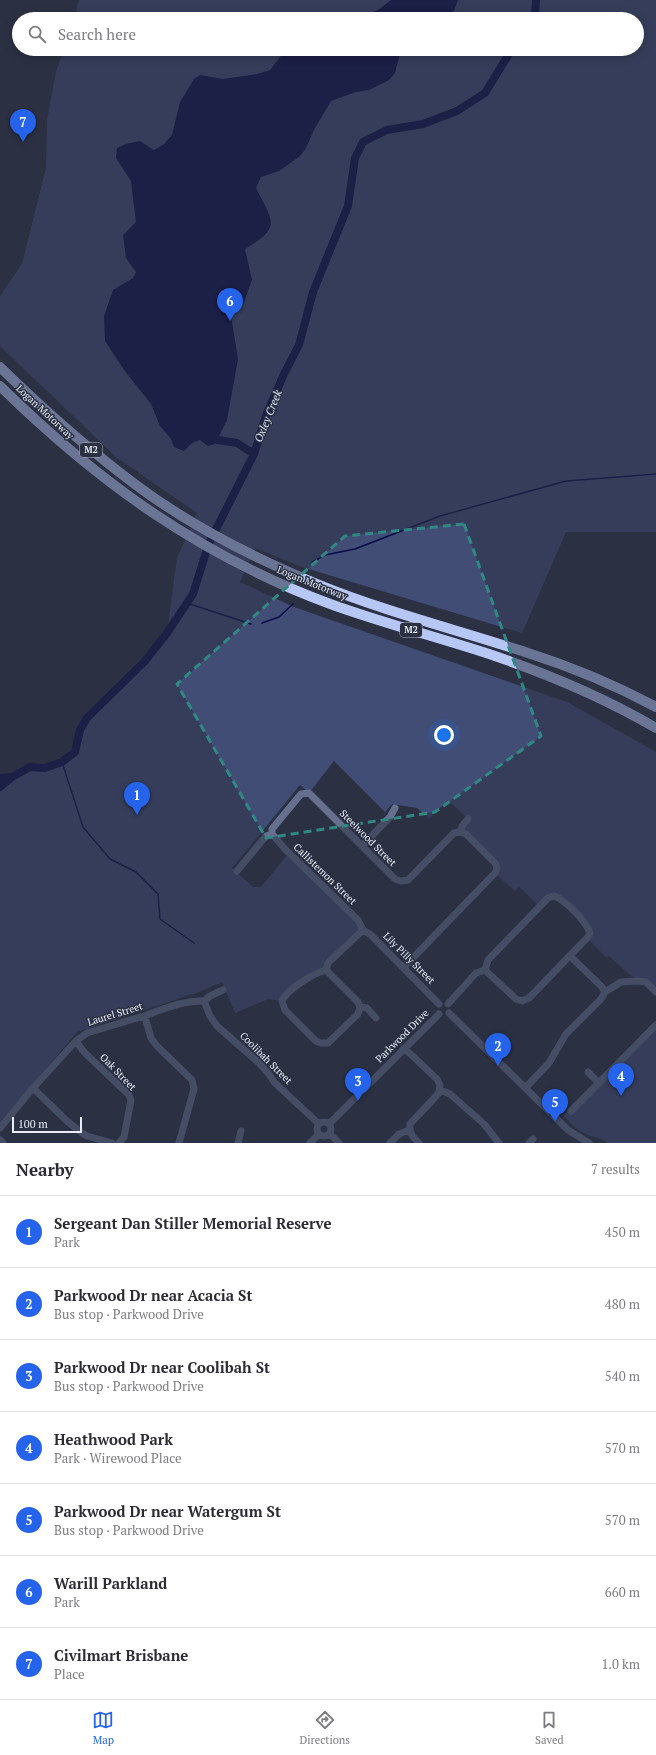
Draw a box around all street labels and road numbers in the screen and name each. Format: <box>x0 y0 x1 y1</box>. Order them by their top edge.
street label: Logan Motorway <box>13 382 77 443</box>
road number: M2 <box>80 443 102 457</box>
street label: Logan Motorway <box>275 563 350 603</box>
road number: M2 <box>400 623 422 637</box>
street label: Steelwood Street <box>337 807 399 869</box>
street label: Callistemon Street <box>291 841 359 908</box>
street label: Lily Pilly Street <box>380 929 438 987</box>
street label: Laurel Street <box>86 999 145 1029</box>
street label: Parkwood Drive <box>373 1007 431 1065</box>
street label: Coolibah Street <box>237 1029 295 1087</box>
street label: Oak Street <box>97 1051 139 1094</box>

